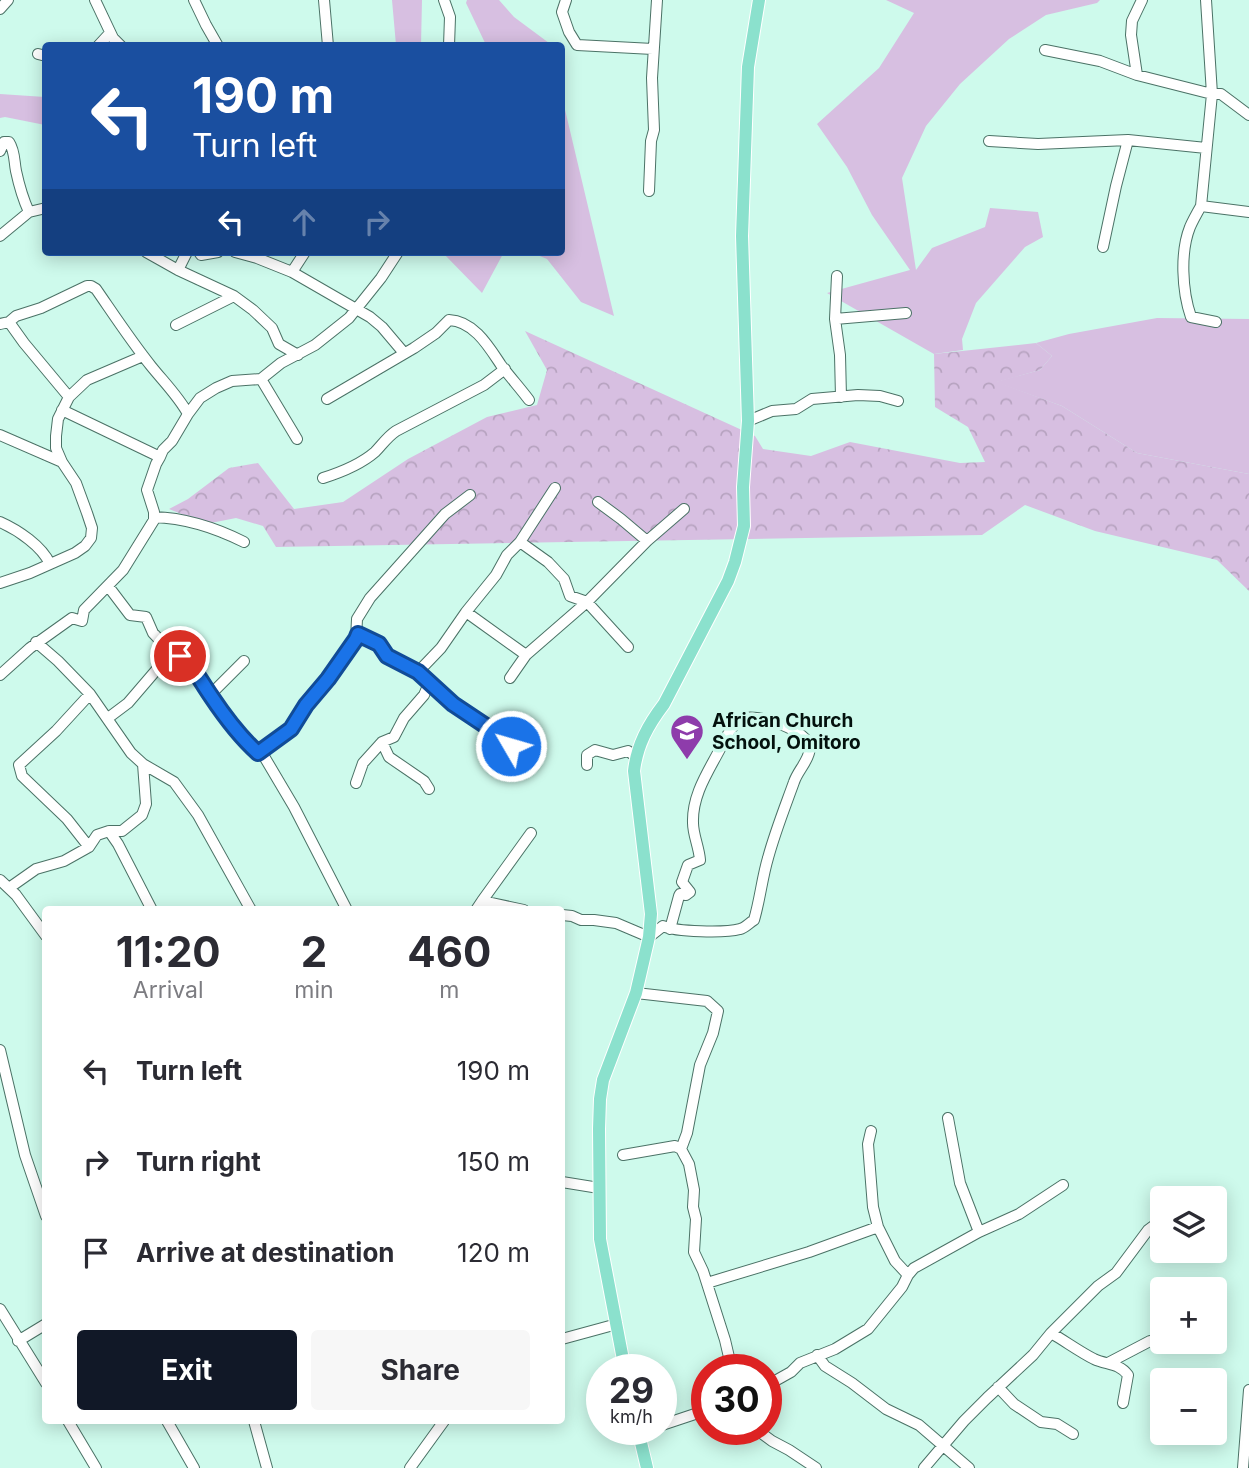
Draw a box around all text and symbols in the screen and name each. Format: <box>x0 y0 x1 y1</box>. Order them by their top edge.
text: 190 m <box>192 66 334 125</box>
icon: left <box>77 70 168 161</box>
text: Turn left <box>192 126 317 165</box>
icon: left <box>212 203 250 241</box>
icon: ahead <box>285 203 323 241</box>
icon: right <box>358 203 396 241</box>
pin <box>150 626 210 686</box>
icon: arrive <box>161 637 199 675</box>
position arrow <box>474 709 548 783</box>
place label: African Church School, Omitoro <box>712 709 861 754</box>
school or university icon: African Church School, Omitoro <box>668 712 706 761</box>
text: 11:20 <box>116 926 221 977</box>
text: 2 <box>301 926 327 977</box>
text: 460 <box>407 926 491 977</box>
text: Arrival <box>133 976 204 1004</box>
text: min <box>294 976 334 1004</box>
text: m <box>439 976 459 1004</box>
icon: left <box>77 1052 115 1090</box>
text: Turn left <box>136 1055 242 1086</box>
text: 190 m <box>457 1055 530 1086</box>
icon: right <box>77 1143 115 1181</box>
text: Turn right <box>136 1146 261 1177</box>
text: 150 m <box>457 1146 530 1177</box>
map controls <box>1150 1186 1227 1445</box>
button: layers <box>1150 1186 1227 1263</box>
icon: arrive <box>77 1234 115 1272</box>
text: Arrive at destination <box>136 1237 395 1268</box>
text: 120 m <box>457 1237 530 1268</box>
button: + <box>1150 1277 1227 1354</box>
button: Exit <box>77 1330 297 1410</box>
button: Share <box>311 1330 530 1410</box>
speed limit sign: 30 <box>691 1354 782 1445</box>
button: − <box>1150 1368 1227 1445</box>
text: 29 <box>609 1369 654 1411</box>
text: km/h <box>610 1406 653 1427</box>

